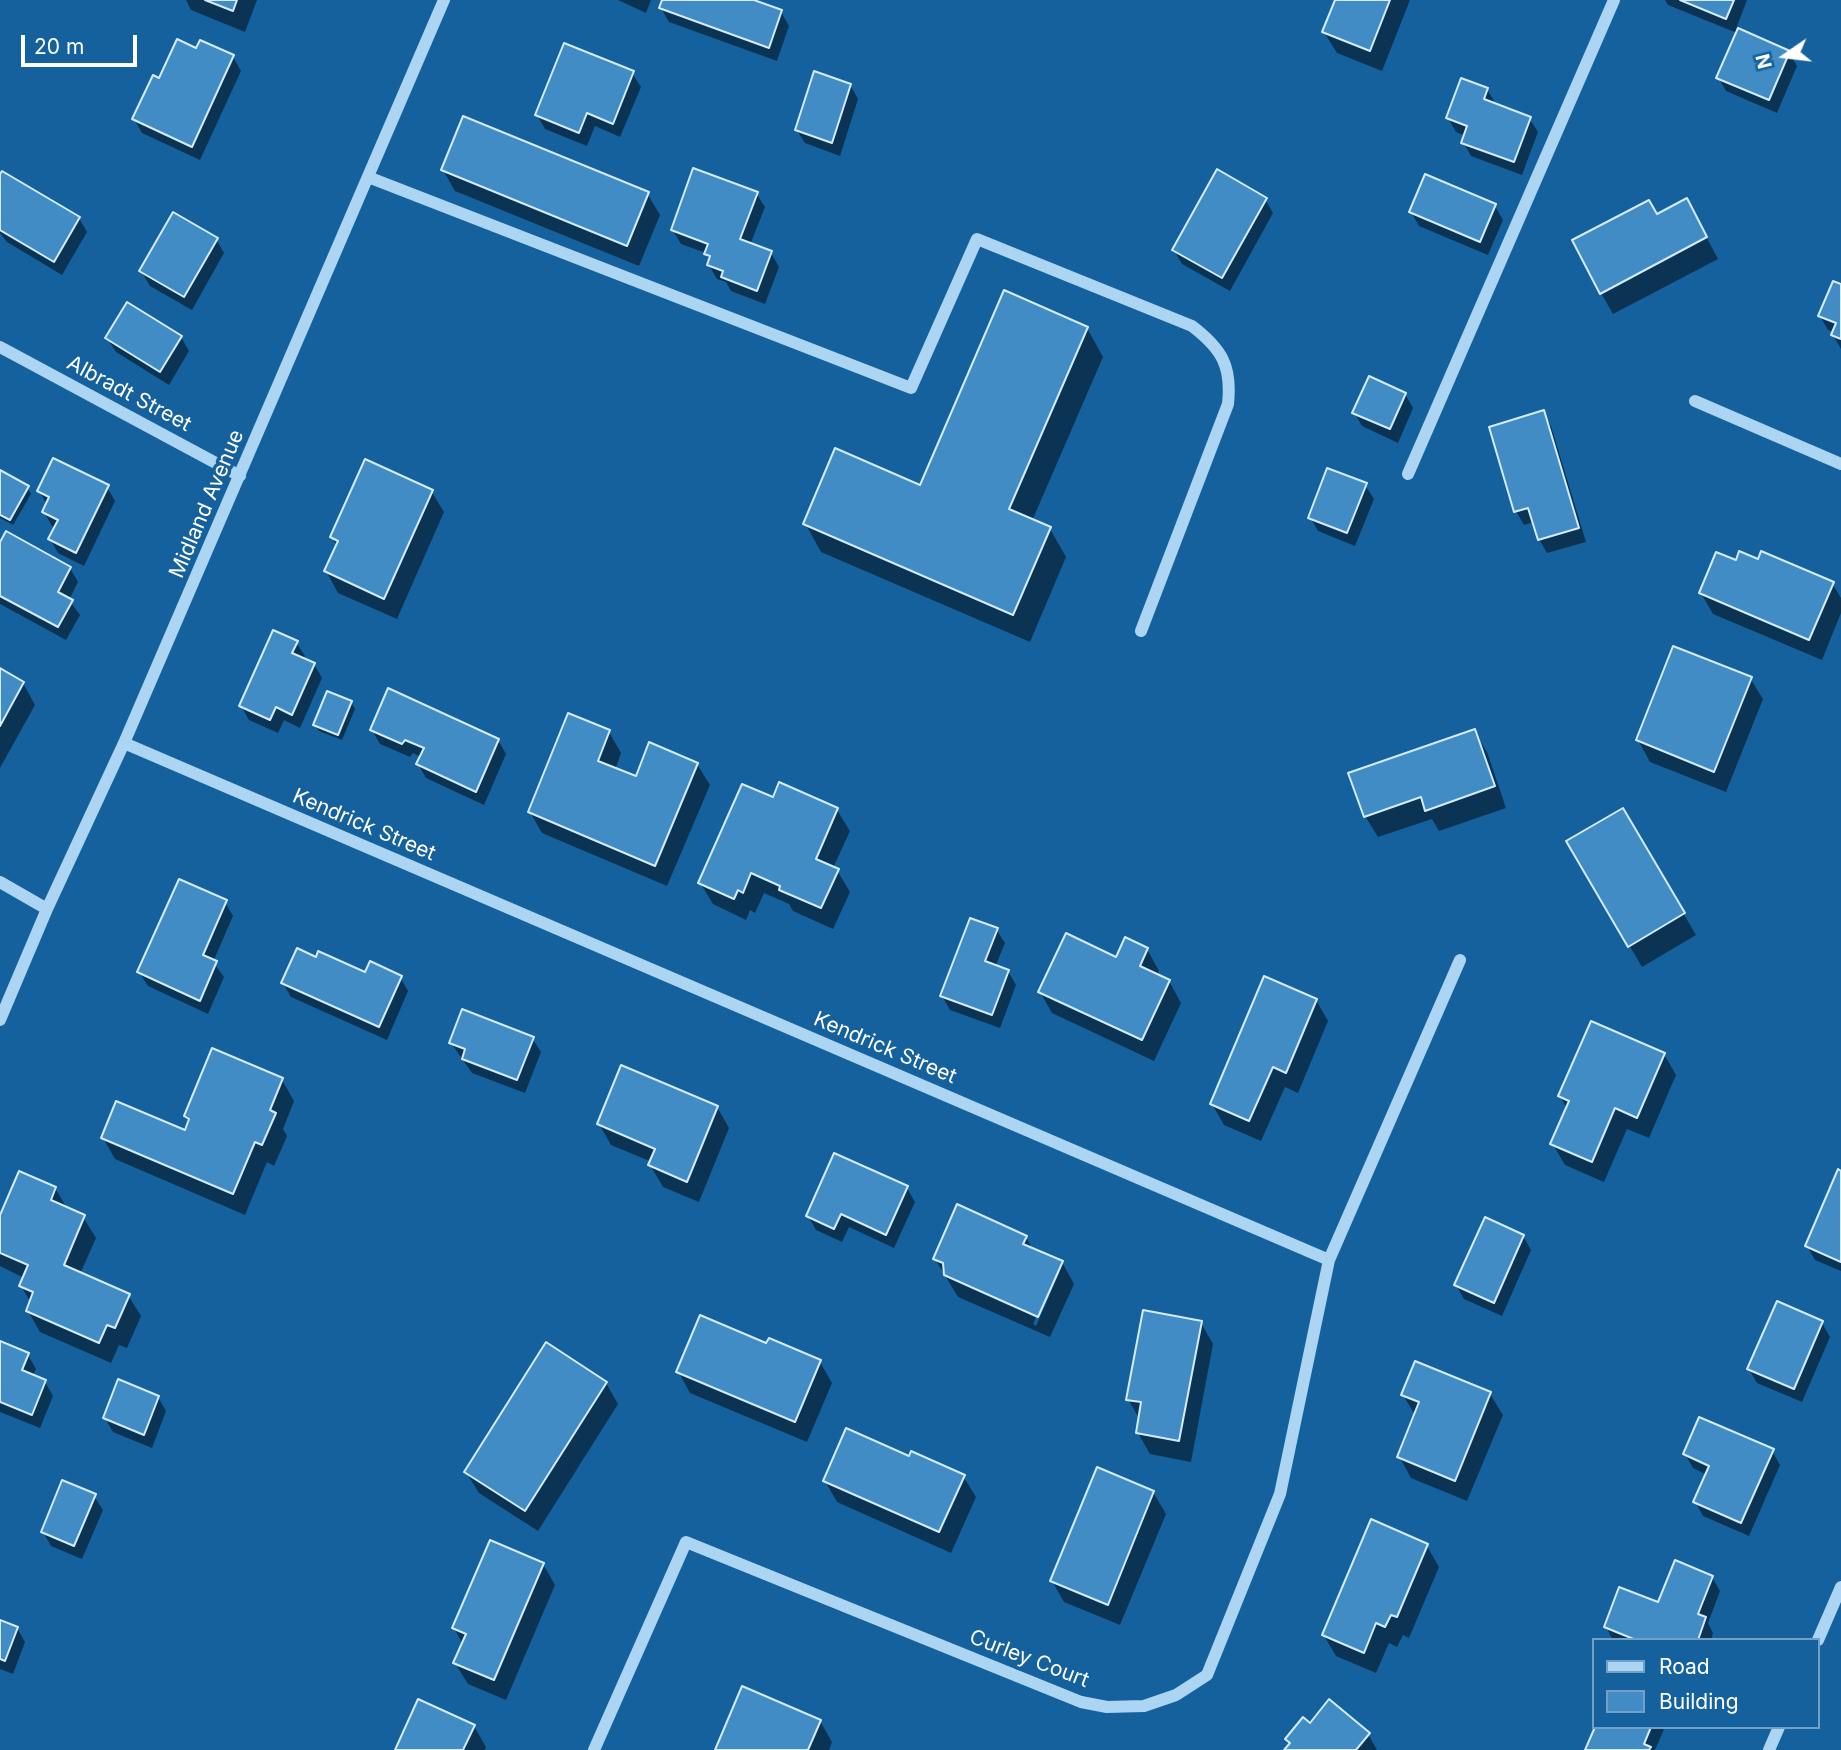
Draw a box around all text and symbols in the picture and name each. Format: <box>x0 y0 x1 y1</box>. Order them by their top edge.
scale bar <box>24 21 140 65</box>
north arrow <box>1750 21 1820 91</box>
text: 20 m <box>34 34 84 59</box>
text: N <box>1751 51 1777 71</box>
street label: Albradt Street <box>62 351 196 437</box>
street label: Midland Avenue <box>164 426 250 582</box>
street label: Kendrick Street <box>289 784 439 866</box>
street label: Kendrick Street <box>810 1007 960 1089</box>
street label: Curley Court <box>966 1625 1092 1693</box>
legend <box>1592 1638 1820 1729</box>
text: Road <box>1659 1654 1710 1679</box>
text: Building <box>1659 1689 1739 1714</box>

